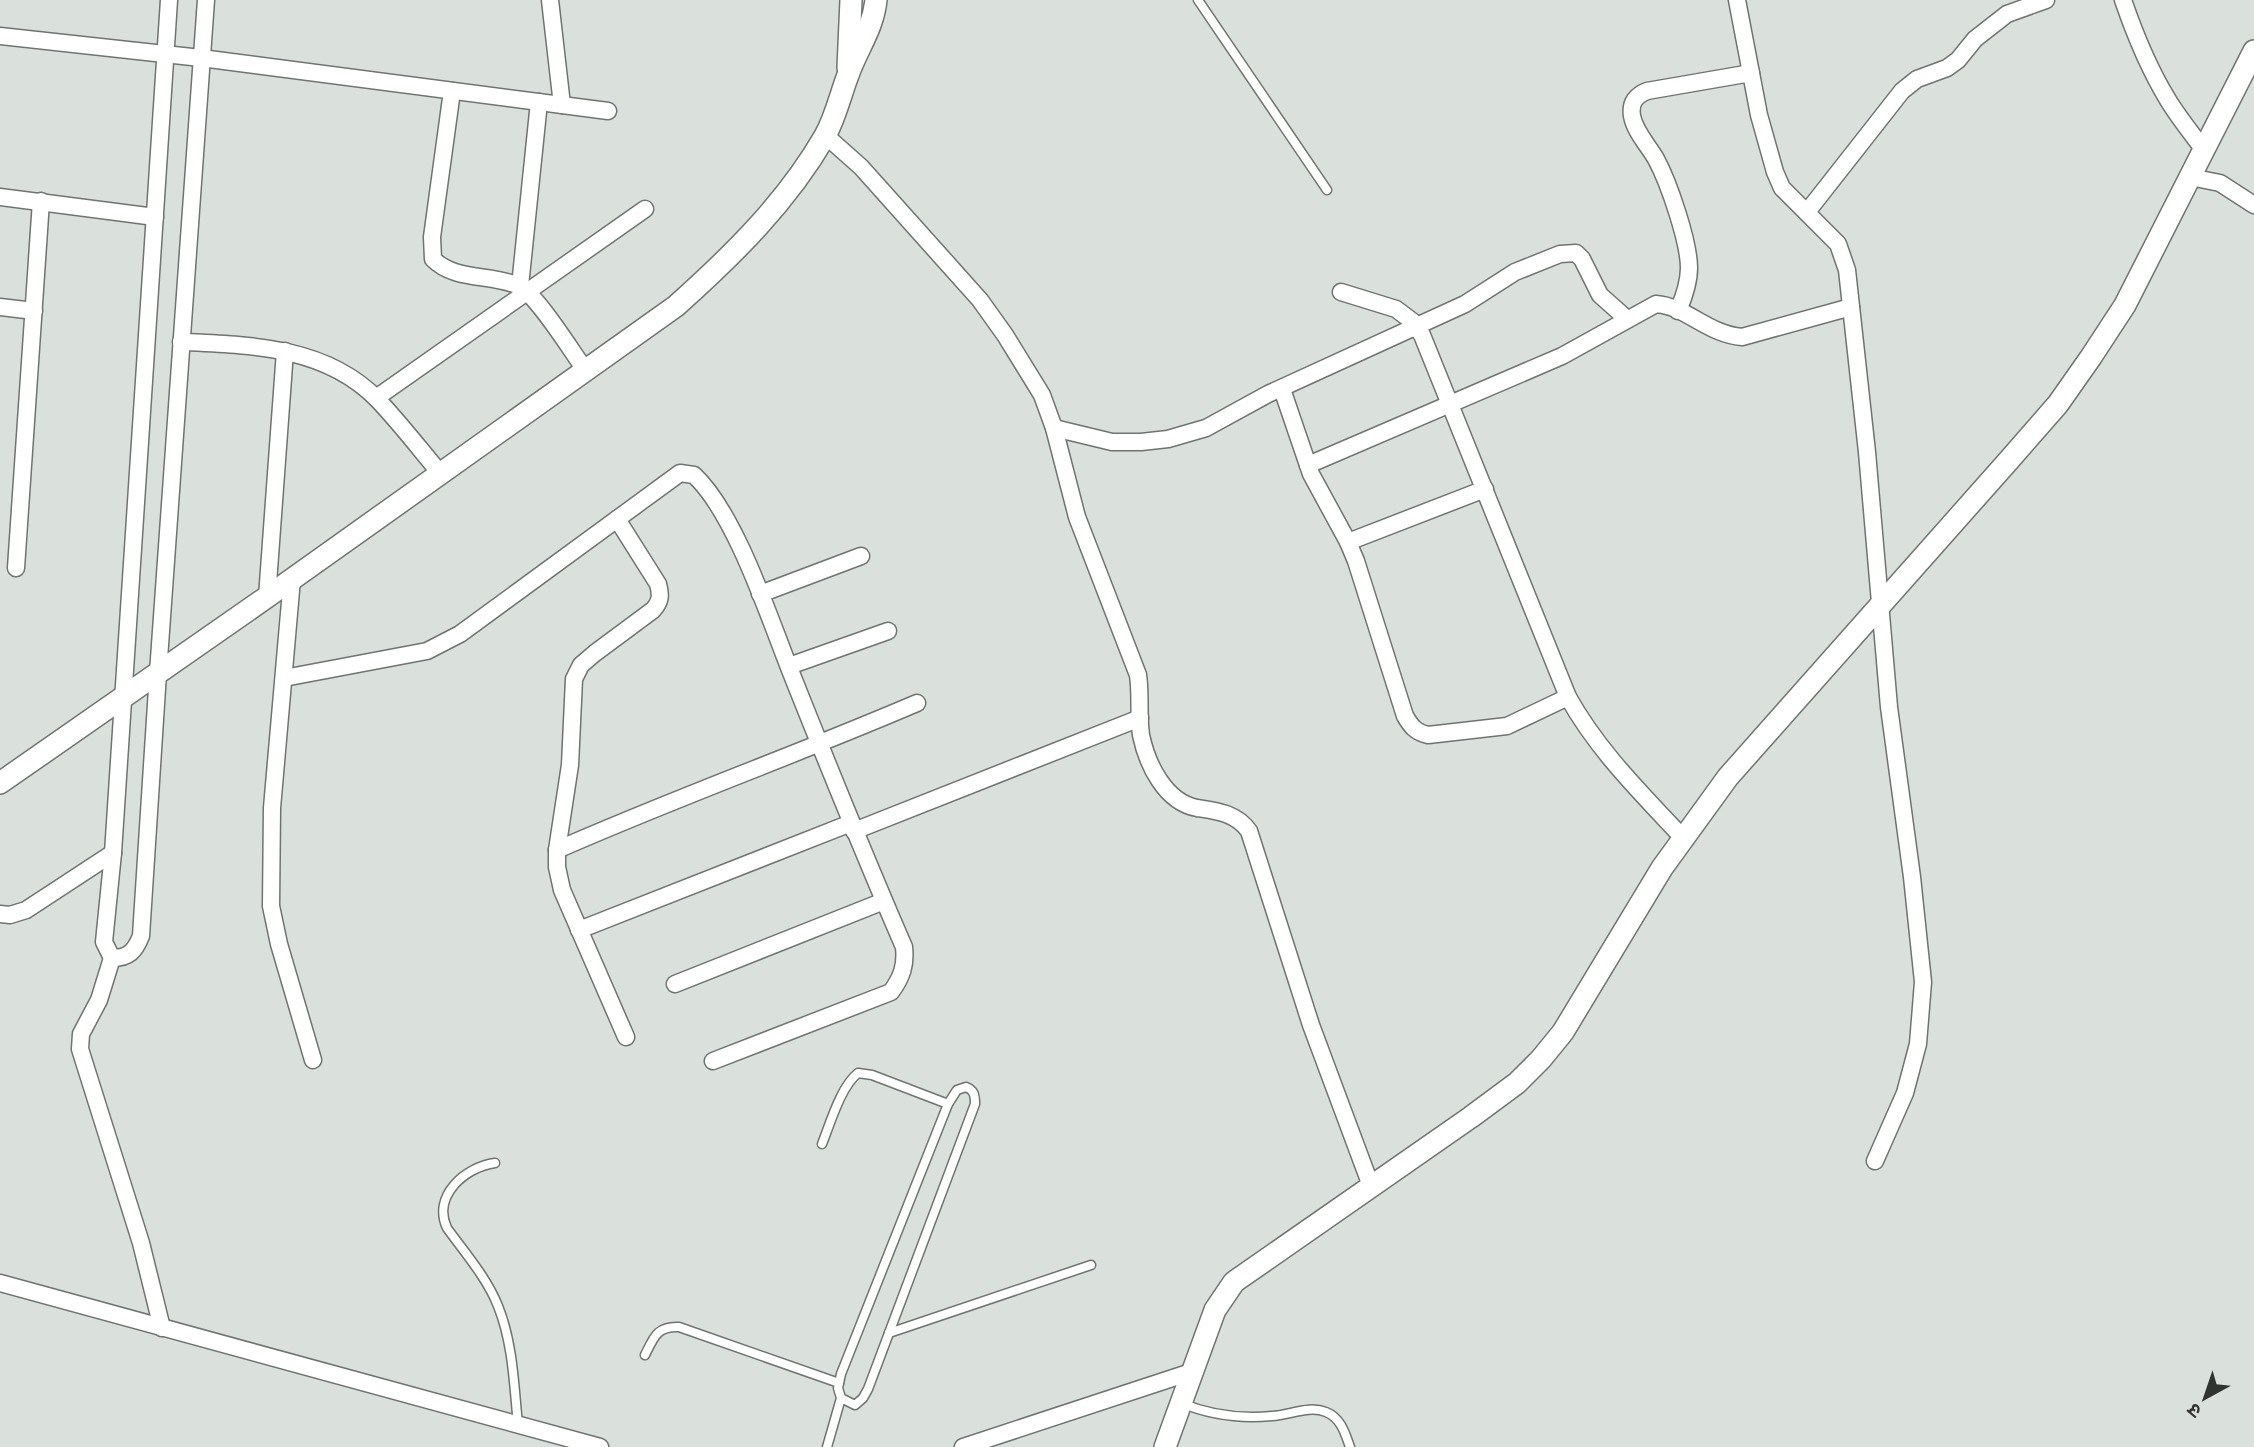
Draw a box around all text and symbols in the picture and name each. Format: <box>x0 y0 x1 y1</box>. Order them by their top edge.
north arrow <box>2170 1363 2240 1433</box>
text: उ <box>2181 1395 2208 1424</box>

